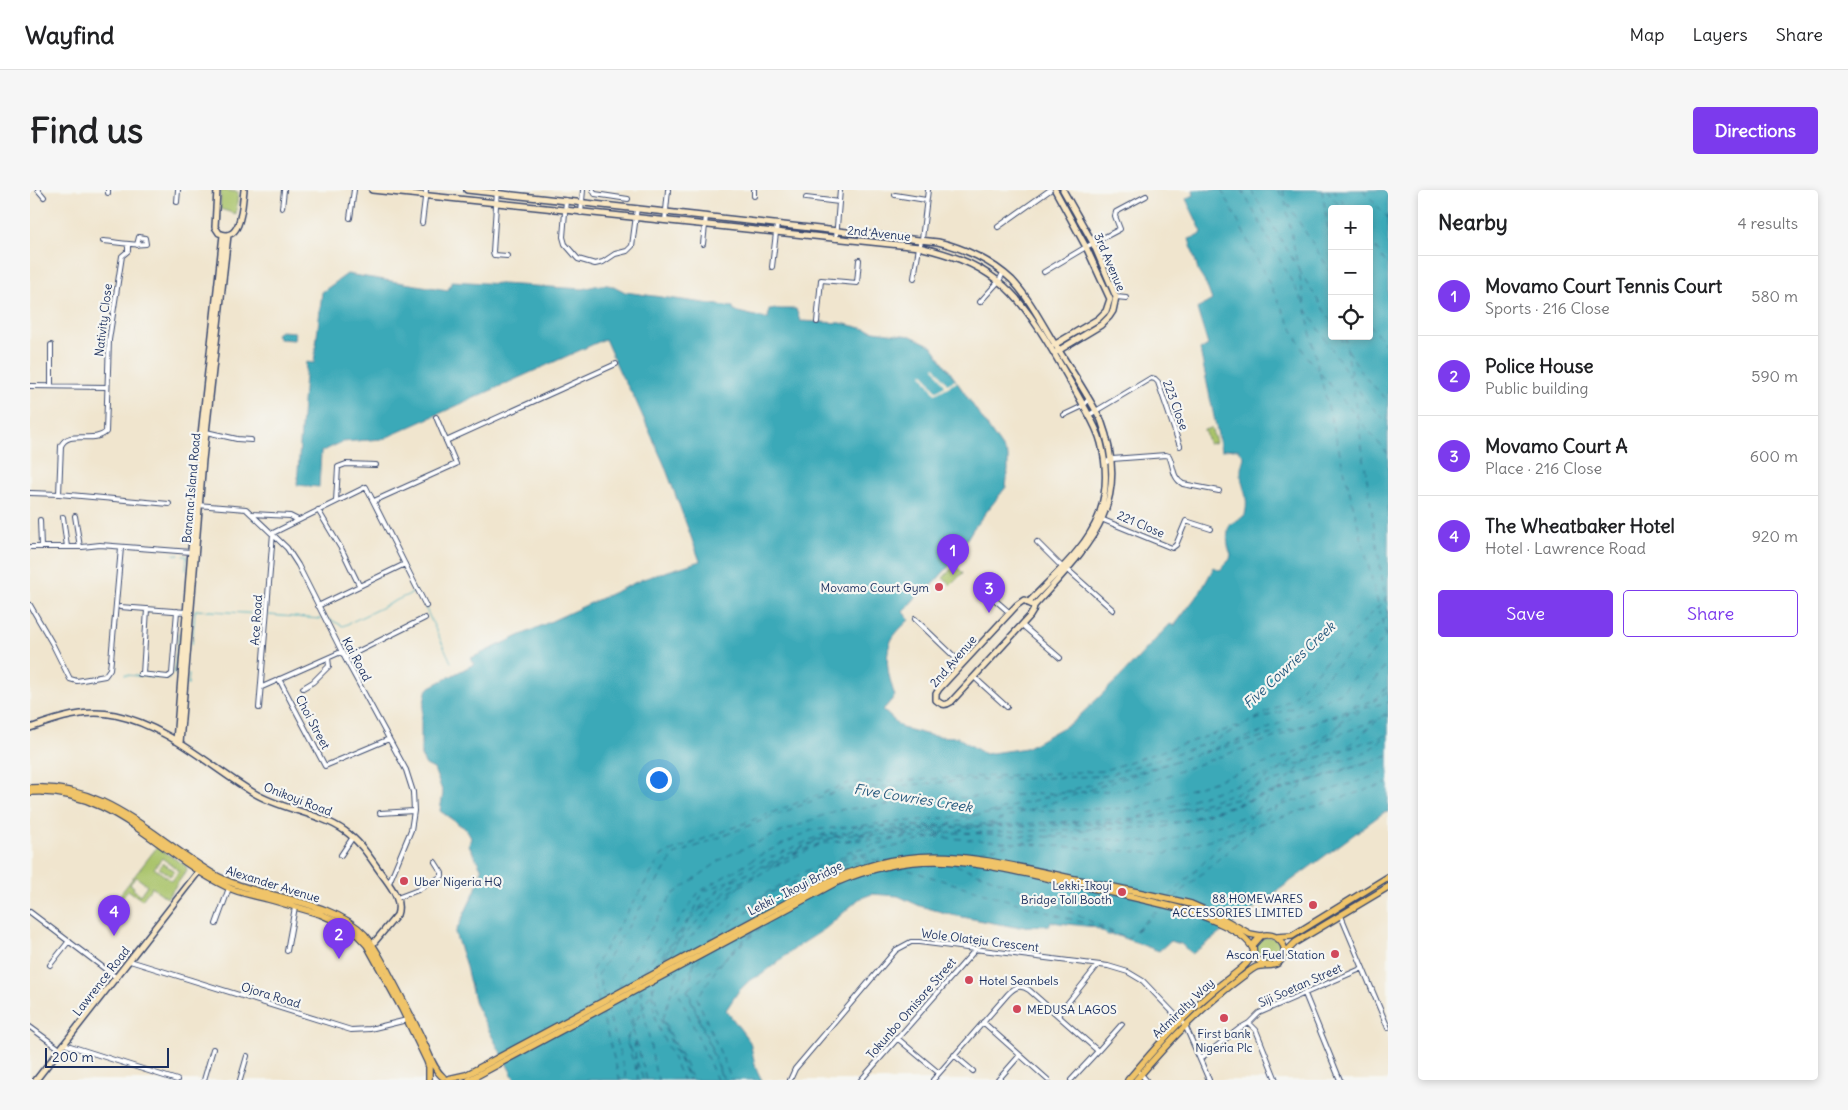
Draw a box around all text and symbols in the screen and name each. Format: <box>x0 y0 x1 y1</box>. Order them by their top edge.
text: Wayfind <box>25 20 114 50</box>
text: Map <box>1629 23 1664 46</box>
text: Layers <box>1692 23 1748 46</box>
text: Share <box>1776 23 1823 46</box>
button: Directions <box>1693 107 1818 154</box>
text: Find us <box>30 108 143 152</box>
map controls <box>1328 205 1373 340</box>
button: + <box>1328 205 1373 250</box>
text: Nearby <box>1438 209 1508 236</box>
text: 4 results <box>1737 213 1798 233</box>
street label: 2nd Avenue <box>847 222 911 244</box>
street label: 3rd Avenue <box>1091 231 1129 293</box>
button: − <box>1328 250 1373 295</box>
text: Movamo Court Tennis Court <box>1485 274 1722 298</box>
street label: Nativity Close <box>91 283 115 357</box>
text: 1 <box>1451 286 1457 306</box>
text: 580 m <box>1751 286 1798 306</box>
button: locate <box>1328 295 1373 340</box>
text: Sports · 216 Close <box>1485 298 1610 318</box>
text: Police House <box>1485 354 1594 378</box>
text: 2 <box>1450 366 1458 386</box>
text: 590 m <box>1751 366 1798 386</box>
street label: 223 Close <box>1160 378 1192 432</box>
text: Public building <box>1485 378 1588 398</box>
street label: Banana Island Road <box>179 432 203 544</box>
text: Movamo Court A <box>1485 434 1628 458</box>
text: 3 <box>1449 446 1459 466</box>
text: 600 m <box>1750 446 1798 466</box>
text: Place · 216 Close <box>1485 458 1602 478</box>
street label: 221 Close <box>1115 507 1167 541</box>
text: The Wheatbaker Hotel <box>1485 514 1675 538</box>
text: 4 <box>1449 526 1459 546</box>
text: 920 m <box>1752 526 1798 546</box>
pin: 1 <box>937 534 969 575</box>
text: Hotel · Lawrence Road <box>1485 538 1646 558</box>
pin: 3 <box>973 572 1005 613</box>
place label: Movamo Court Gym <box>821 580 929 595</box>
marker: Movamo Court Gym <box>933 581 945 593</box>
button: Save <box>1438 590 1613 637</box>
button: Share <box>1623 590 1798 637</box>
street label: Ace Road <box>247 594 265 646</box>
water label: Five Cowries Creek <box>1239 617 1339 712</box>
street label: 2nd Avenue <box>926 632 980 690</box>
street label: Kai Road <box>339 634 375 684</box>
street label: Choi Street <box>292 692 334 752</box>
your location <box>646 767 672 793</box>
street label: Onikoyi Road <box>262 779 334 819</box>
water label: Five Cowries Creek <box>853 780 974 816</box>
street label: Lekki - Ikoyi Bridge <box>745 858 845 918</box>
street label: Alexander Avenue <box>224 863 322 905</box>
place label: Uber Nigeria HQ <box>414 874 502 889</box>
marker: Uber Nigeria HQ <box>398 875 410 887</box>
place label: Lekki-Ikoyi Bridge Toll Booth <box>1021 878 1112 907</box>
marker: Lekki-Ikoyi Bridge Toll Booth <box>1116 886 1128 898</box>
place label: 88 HOMEWARES ACCESSORIES LIMITED <box>1172 891 1303 920</box>
pin: 4 <box>98 895 130 936</box>
marker: 88 HOMEWARES ACCESSORIES LIMITED <box>1307 899 1319 911</box>
pin: 2 <box>323 918 355 959</box>
street label: Wole Olateju Crescent <box>920 925 1040 955</box>
street label: Lawrence Road <box>69 943 133 1019</box>
place label: Ascon Fuel Station <box>1226 947 1325 962</box>
marker: Ascon Fuel Station <box>1329 948 1341 960</box>
street label: Tokunbo Omisore Street <box>863 954 959 1062</box>
street label: Siji Soetan Street <box>1256 960 1344 1010</box>
place label: Hotel Seanbels <box>979 973 1058 988</box>
marker: Hotel Seanbels <box>963 974 975 986</box>
street label: Admiralty Way <box>1149 975 1217 1041</box>
street label: Ojora Road <box>239 979 303 1011</box>
place label: MEDUSA LAGOS <box>1027 1002 1117 1017</box>
marker: MEDUSA LAGOS <box>1011 1003 1023 1015</box>
marker: First bank Nigeria Plc <box>1218 1012 1230 1024</box>
place label: First bank Nigeria Plc <box>1195 1026 1253 1055</box>
scale bar <box>45 1045 169 1068</box>
text: 200 m <box>52 1048 94 1066</box>

